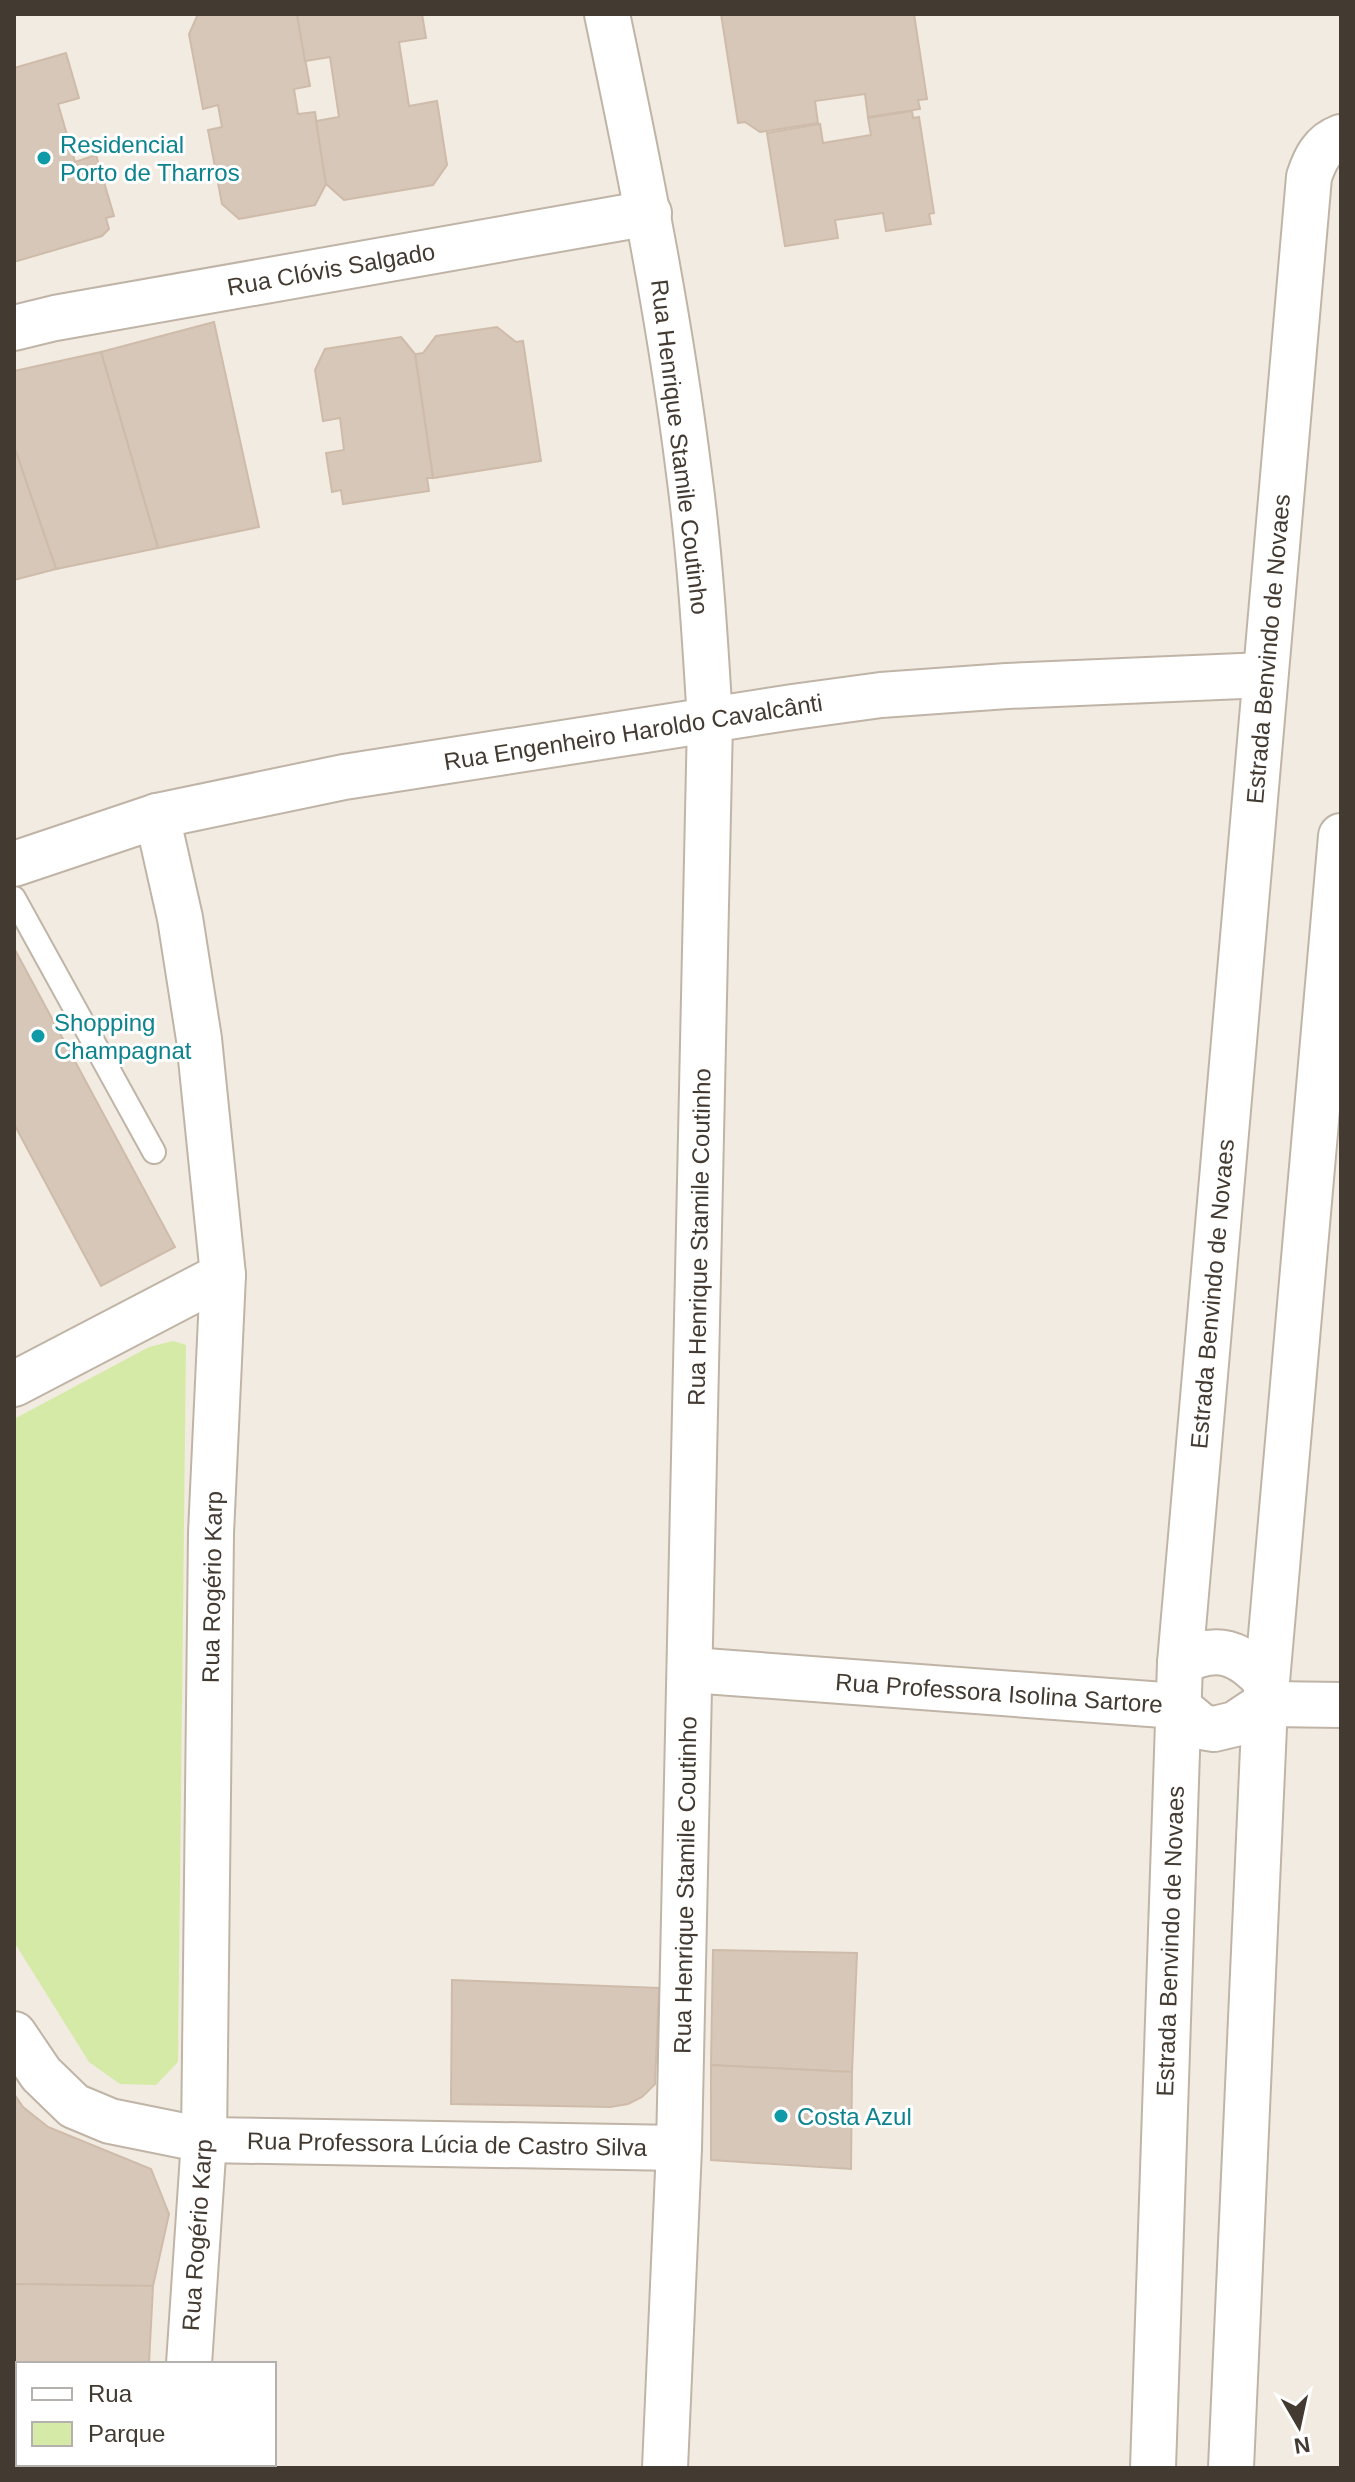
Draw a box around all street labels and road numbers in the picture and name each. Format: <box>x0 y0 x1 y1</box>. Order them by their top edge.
street label: Rua Clóvis Salgado <box>225 237 437 301</box>
street label: Rua Henrique Stamile Coutinho <box>646 278 714 616</box>
street label: Estrada Benvindo de Novaes <box>1241 493 1295 805</box>
street label: Rua Engenheiro Haroldo Cavalcânti <box>442 689 824 775</box>
street label: Rua Henrique Stamile Coutinho <box>683 1068 715 1406</box>
street label: Estrada Benvindo de Novaes <box>1185 1138 1239 1450</box>
street label: Rua Rogério Karp <box>197 1491 227 1683</box>
street label: Rua Professora Isolina Sartore <box>834 1668 1164 1718</box>
street label: Rua Henrique Stamile Coutinho <box>669 1716 701 2054</box>
street label: Estrada Benvindo de Novaes <box>1151 1785 1189 2097</box>
street label: Rua Professora Lúcia de Castro Silva <box>247 2127 648 2161</box>
street label: Rua Rogério Karp <box>177 2138 217 2332</box>

